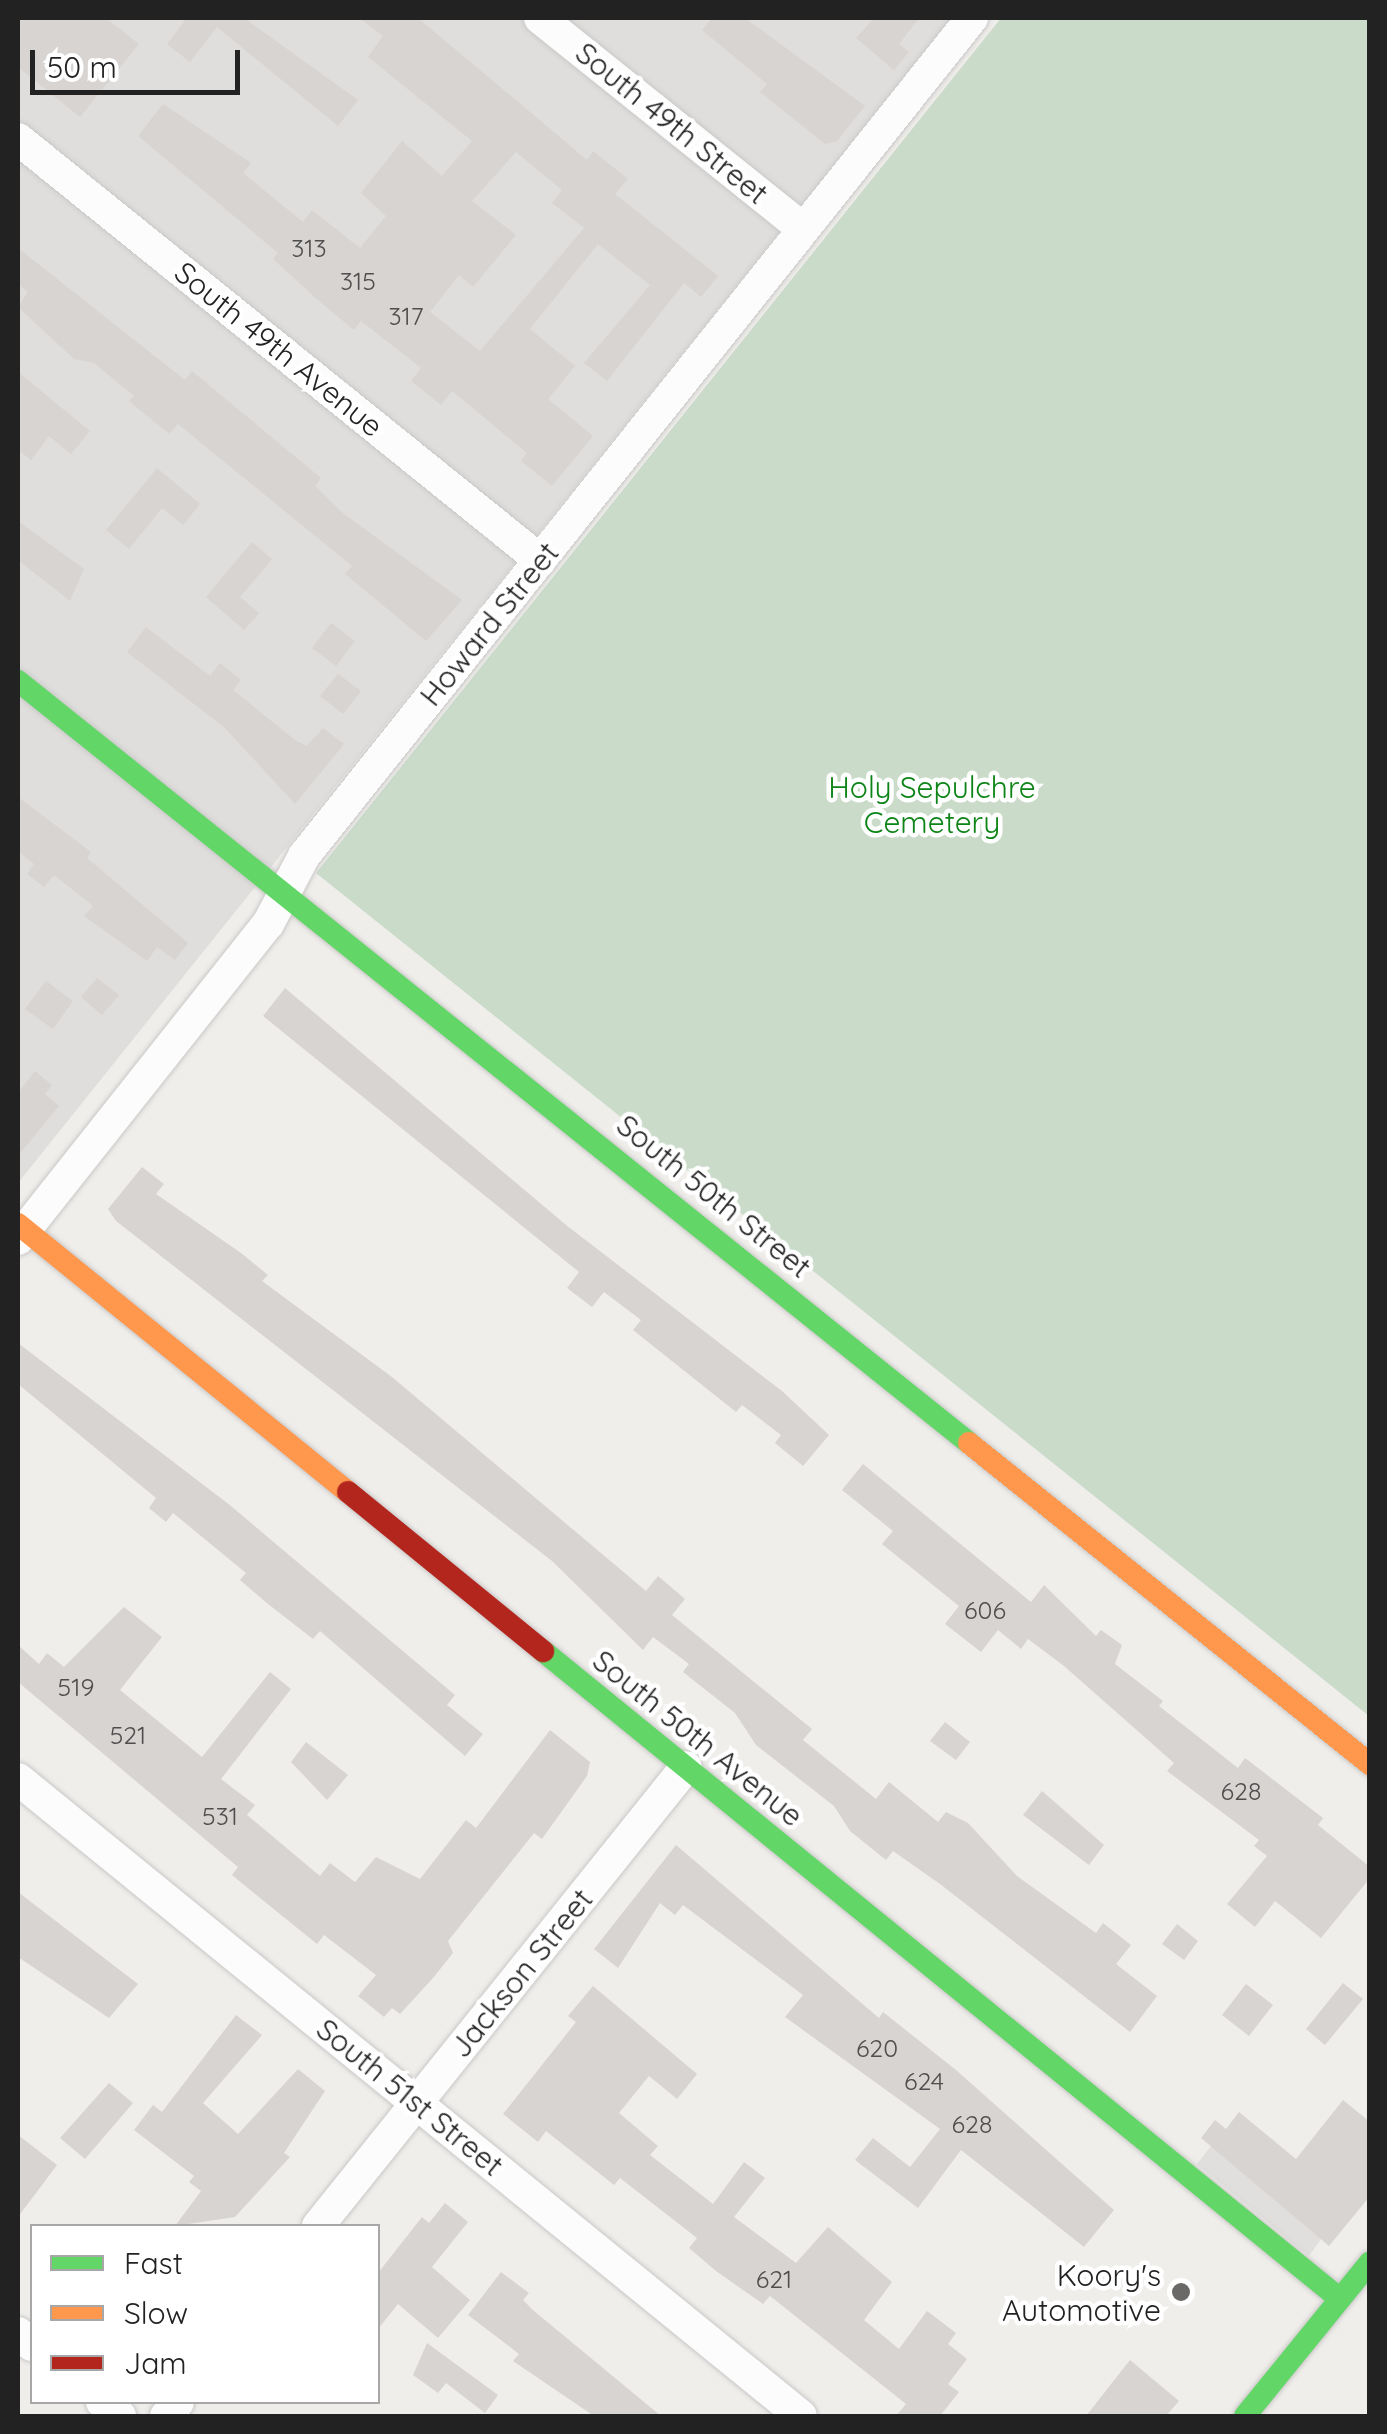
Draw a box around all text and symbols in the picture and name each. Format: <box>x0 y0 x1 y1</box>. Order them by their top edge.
scale bar <box>35 30 245 92</box>
street label: South 49th Street <box>569 35 775 211</box>
text: 50 m <box>47 48 117 86</box>
house number: 313 <box>291 233 327 263</box>
street label: South 49th Avenue <box>168 254 390 444</box>
house number: 315 <box>340 266 376 296</box>
house number: 317 <box>388 301 424 331</box>
street label: Howard Street <box>412 535 566 713</box>
park label: Holy Sepulchre Cemetery <box>828 769 1036 840</box>
street label: South 50th Street <box>610 1107 818 1285</box>
house number: 606 <box>964 1595 1006 1625</box>
street label: South 50th Avenue <box>586 1642 810 1834</box>
house number: 519 <box>58 1672 94 1702</box>
house number: 521 <box>110 1720 146 1750</box>
house number: 628 <box>1221 1776 1261 1806</box>
house number: 531 <box>202 1801 238 1831</box>
street label: Jackson Street <box>442 1881 600 2065</box>
street label: South 51st Street <box>310 2011 510 2183</box>
house number: 620 <box>856 2033 898 2063</box>
house number: 624 <box>904 2066 944 2096</box>
house number: 628 <box>952 2109 992 2139</box>
legend <box>30 2224 380 2404</box>
text: Fast <box>124 2244 183 2282</box>
place label: Koory's Automotive <box>1002 2257 1161 2328</box>
house number: 621 <box>756 2264 792 2294</box>
marker: Koory's Automotive <box>1170 2281 1192 2303</box>
text: Slow <box>124 2294 188 2332</box>
text: Jam <box>124 2344 187 2382</box>

